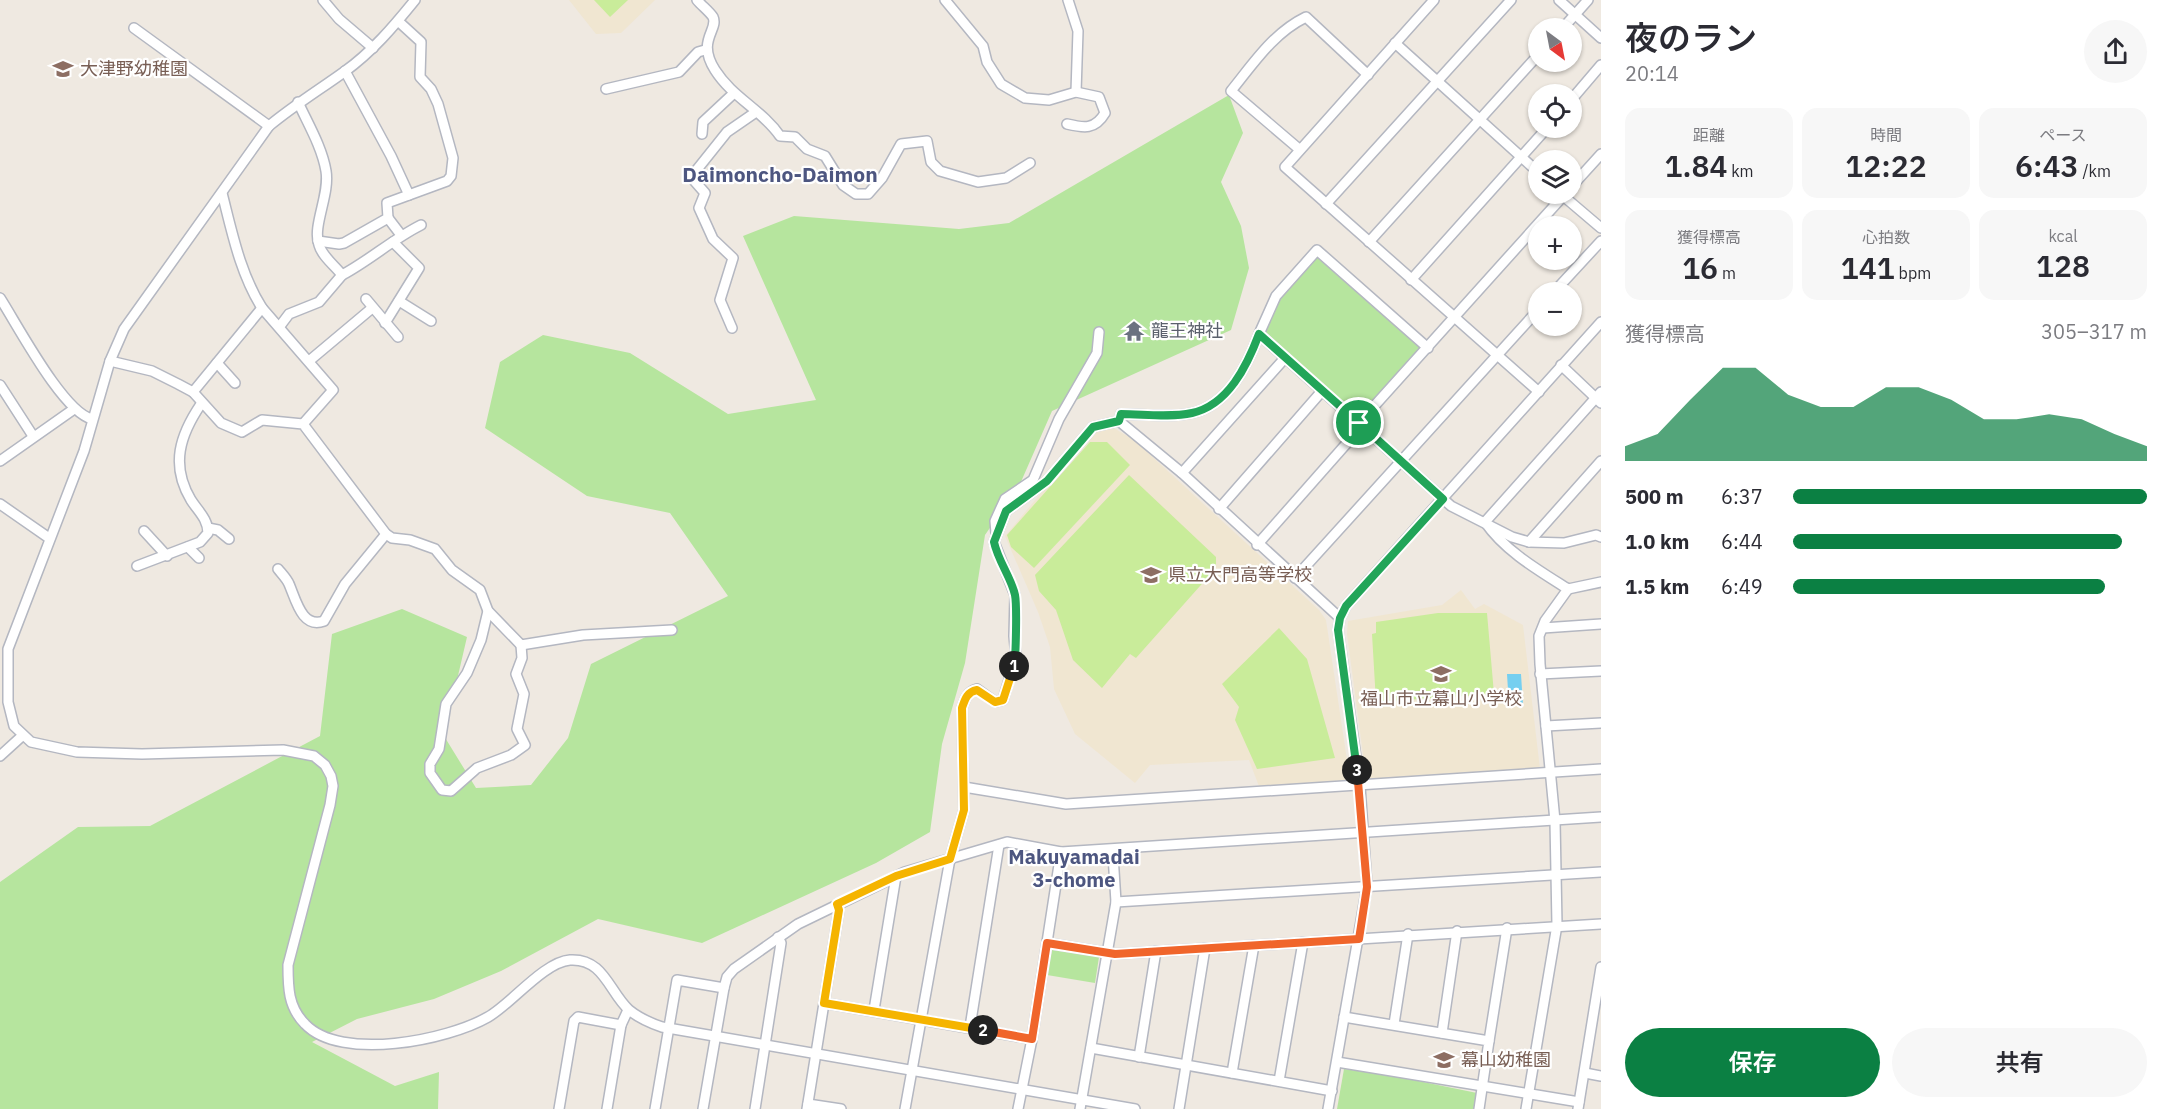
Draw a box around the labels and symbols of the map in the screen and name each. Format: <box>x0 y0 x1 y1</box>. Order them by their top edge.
north arrow <box>1528 18 1582 72</box>
school or university icon: 大津野幼稚園 <box>51 57 75 81</box>
place label: 大津野幼稚園 <box>80 57 188 80</box>
district label: Daimoncho-Daimon <box>682 160 878 188</box>
temple icon: 龍王神社 <box>1122 319 1146 343</box>
place label: 龍王神社 <box>1151 319 1223 342</box>
pin <box>1333 397 1384 448</box>
school or university icon: 県立大門高等学校 <box>1139 563 1163 587</box>
place label: 県立大門高等学校 <box>1168 563 1312 586</box>
pin: 1 <box>999 651 1029 681</box>
school or university icon: 福山市立幕山小学校 <box>1429 662 1453 686</box>
place label: 福山市立幕山小学校 <box>1360 687 1522 710</box>
pin: 3 <box>1342 755 1372 785</box>
district label: Makuyamadai 3-chome <box>1008 843 1140 893</box>
pin: 2 <box>968 1015 998 1045</box>
school or university icon: 幕山幼稚園 <box>1432 1048 1456 1072</box>
place label: 幕山幼稚園 <box>1461 1048 1551 1071</box>

